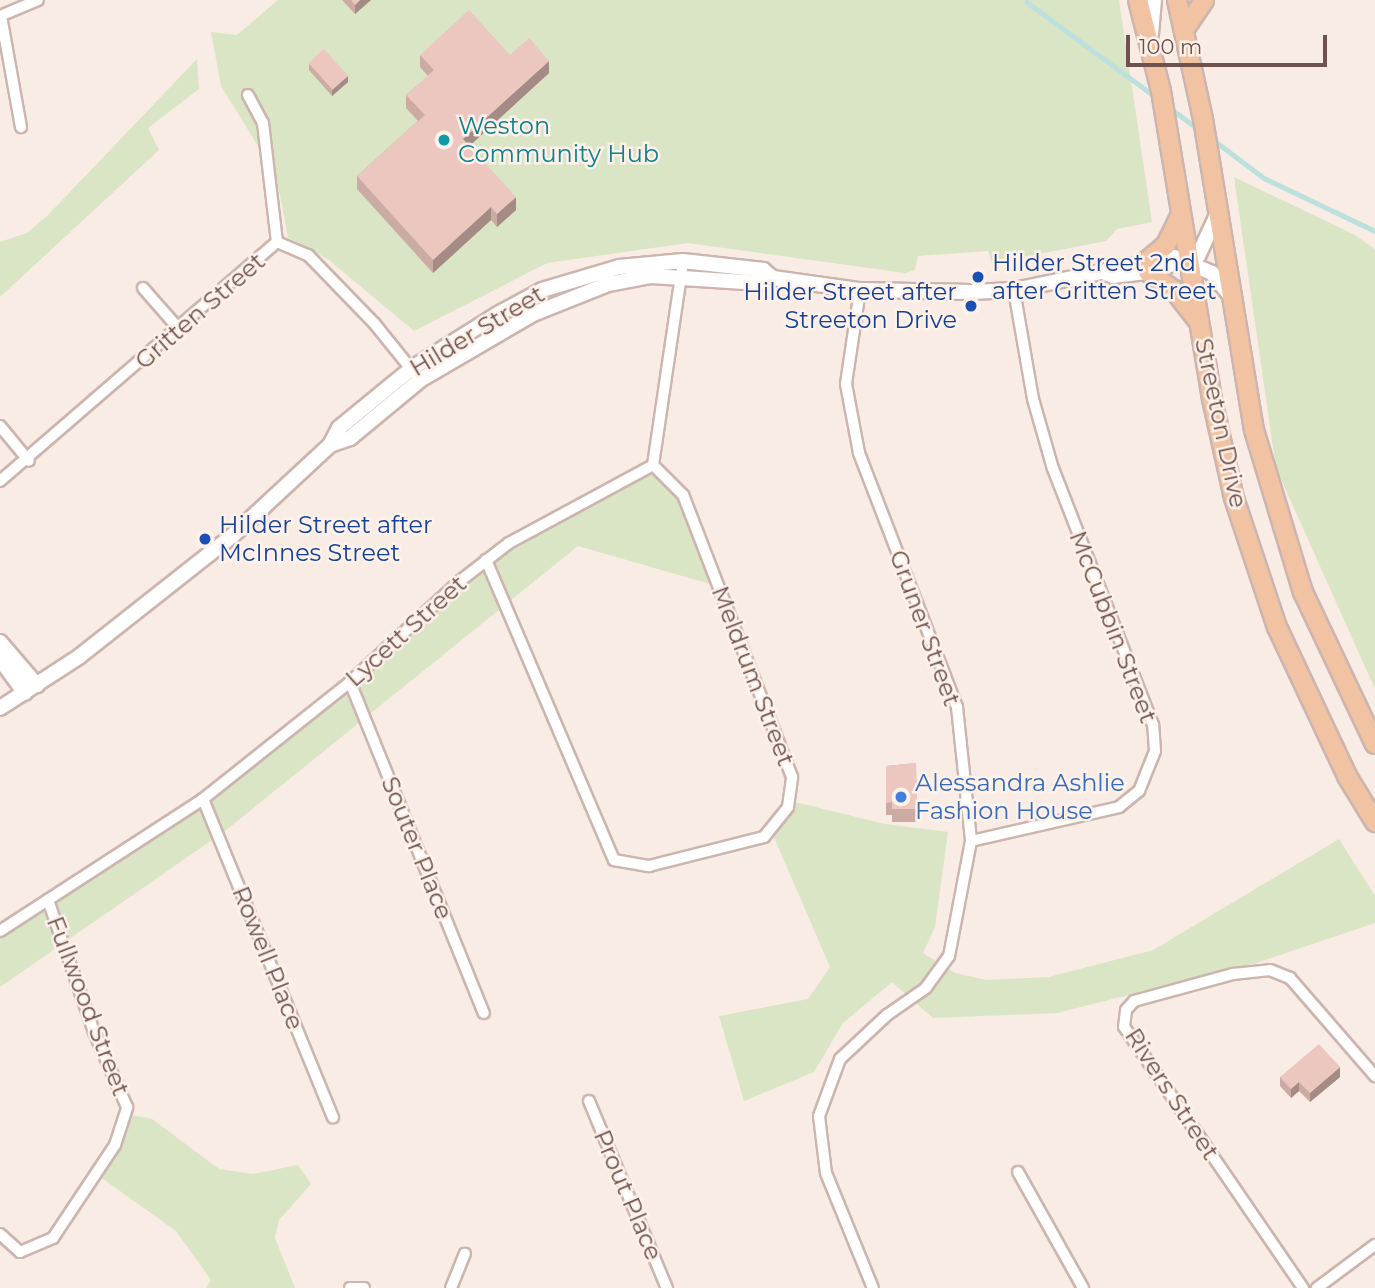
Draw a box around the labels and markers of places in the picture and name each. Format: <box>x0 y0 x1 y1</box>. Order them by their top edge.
place label: Weston Community Hub <box>458 112 659 168</box>
marker: Weston Community Hub <box>436 132 452 148</box>
place label: Hilder Street 2nd after Gritten Street <box>992 249 1217 305</box>
marker: Hilder Street 2nd after Gritten Street <box>970 269 986 285</box>
place label: Hilder Street after Streeton Drive <box>743 278 957 334</box>
marker: Hilder Street after Streeton Drive <box>963 298 979 314</box>
place label: Hilder Street after McInnes Street <box>219 511 433 567</box>
marker: Hilder Street after McInnes Street <box>197 531 213 547</box>
place label: Alessandra Ashlie Fashion House <box>915 769 1125 825</box>
marker: Alessandra Ashlie Fashion House <box>893 789 909 805</box>

